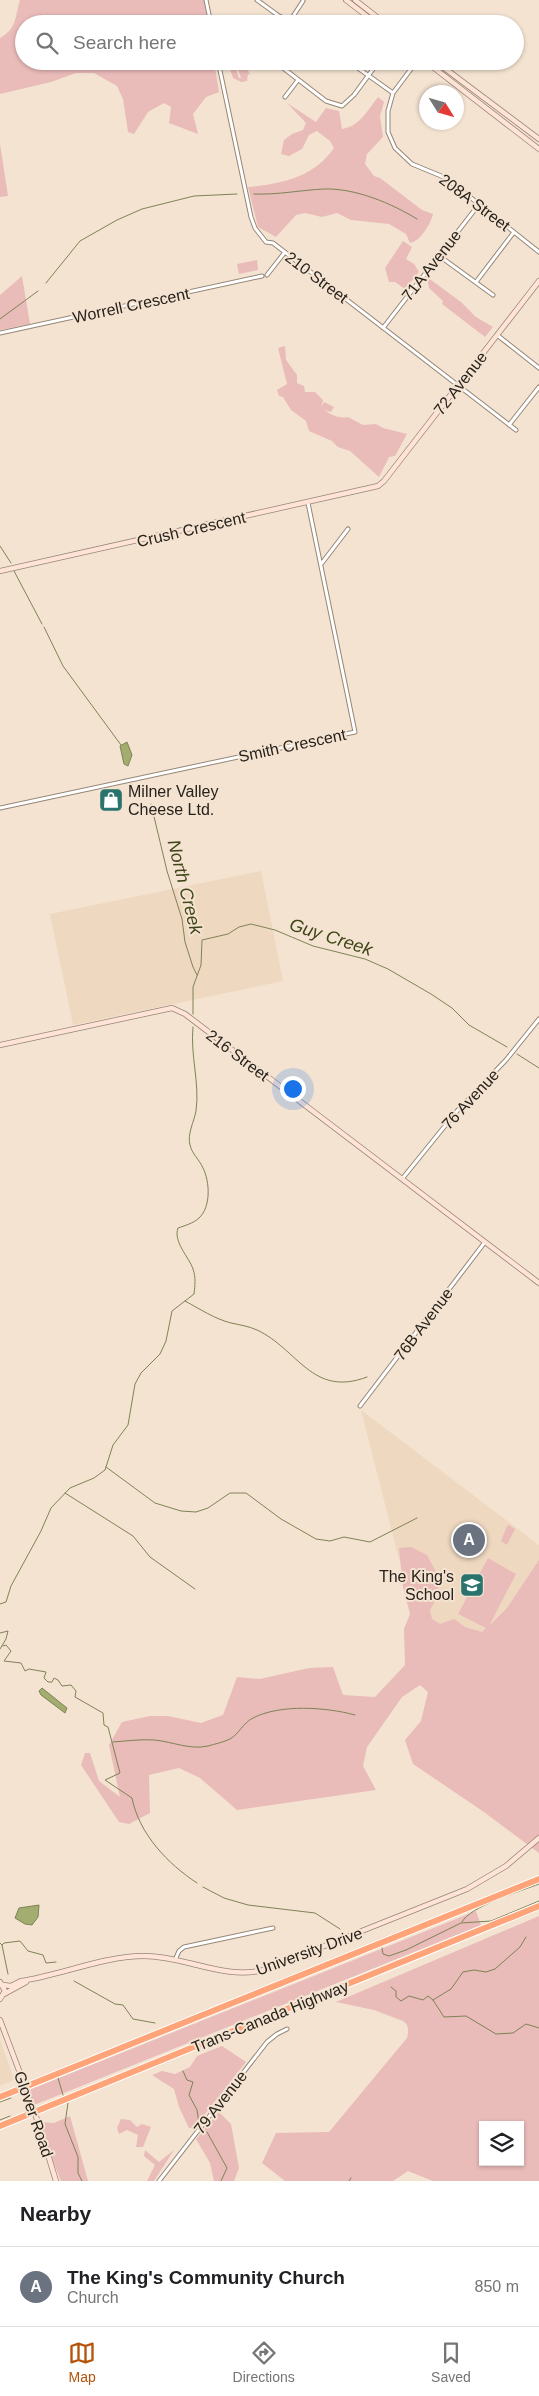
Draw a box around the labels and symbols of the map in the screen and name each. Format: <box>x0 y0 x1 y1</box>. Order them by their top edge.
north arrow <box>419 85 464 130</box>
street label: 208A Street <box>436 170 514 235</box>
street label: 71A Avenue <box>398 226 464 304</box>
street label: 210 Street <box>282 248 352 307</box>
street label: Worrell Crescent <box>71 285 192 326</box>
street label: 72 Avenue <box>431 348 490 418</box>
street label: Crush Crescent <box>135 509 248 550</box>
street label: Smith Crescent <box>237 726 348 765</box>
place label: Milner Valley Cheese Ltd. <box>128 783 218 818</box>
shop icon: Milner Valley Cheese Ltd. <box>98 787 124 813</box>
water label: North Creek <box>164 838 207 937</box>
water label: Guy Creek <box>287 914 376 960</box>
street label: 216 Street <box>203 1026 273 1085</box>
street label: 76 Avenue <box>438 1066 502 1133</box>
your location <box>280 1076 306 1102</box>
street label: 76B Avenue <box>391 1285 456 1364</box>
pin: A <box>453 1521 485 1559</box>
place label: The King's School <box>379 1568 454 1603</box>
school or university icon: The King's School <box>459 1572 485 1598</box>
street label: University Drive <box>254 1924 365 1979</box>
street label: Trans-Canada Highway <box>189 1977 351 2056</box>
street label: 79 Avenue <box>191 2067 250 2137</box>
street label: Glover Road <box>11 2069 56 2159</box>

